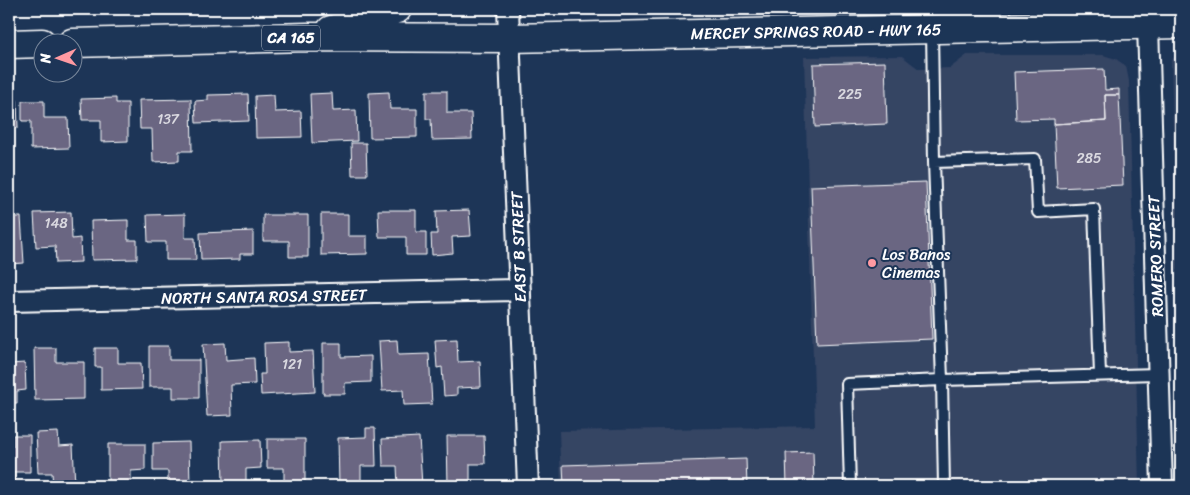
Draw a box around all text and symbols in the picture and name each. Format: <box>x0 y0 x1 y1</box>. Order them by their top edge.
street label: MERCEY SPRINGS ROAD - HWY 165 <box>690 15 942 48</box>
road number: CA 165 <box>262 26 320 50</box>
north arrow <box>32 32 82 82</box>
text: N <box>33 53 58 65</box>
house number: 225 <box>838 82 863 107</box>
house number: 137 <box>157 107 180 132</box>
house number: 285 <box>1076 146 1102 171</box>
street label: EAST B STREET <box>502 190 535 303</box>
street label: ROMERO STREET <box>1139 194 1172 317</box>
house number: 148 <box>44 211 68 236</box>
place label: Los Banos Cinemas <box>882 240 951 287</box>
marker: Los Banos Cinemas <box>866 257 878 269</box>
street label: NORTH SANTA ROSA STREET <box>161 280 368 313</box>
house number: 121 <box>282 352 302 377</box>

